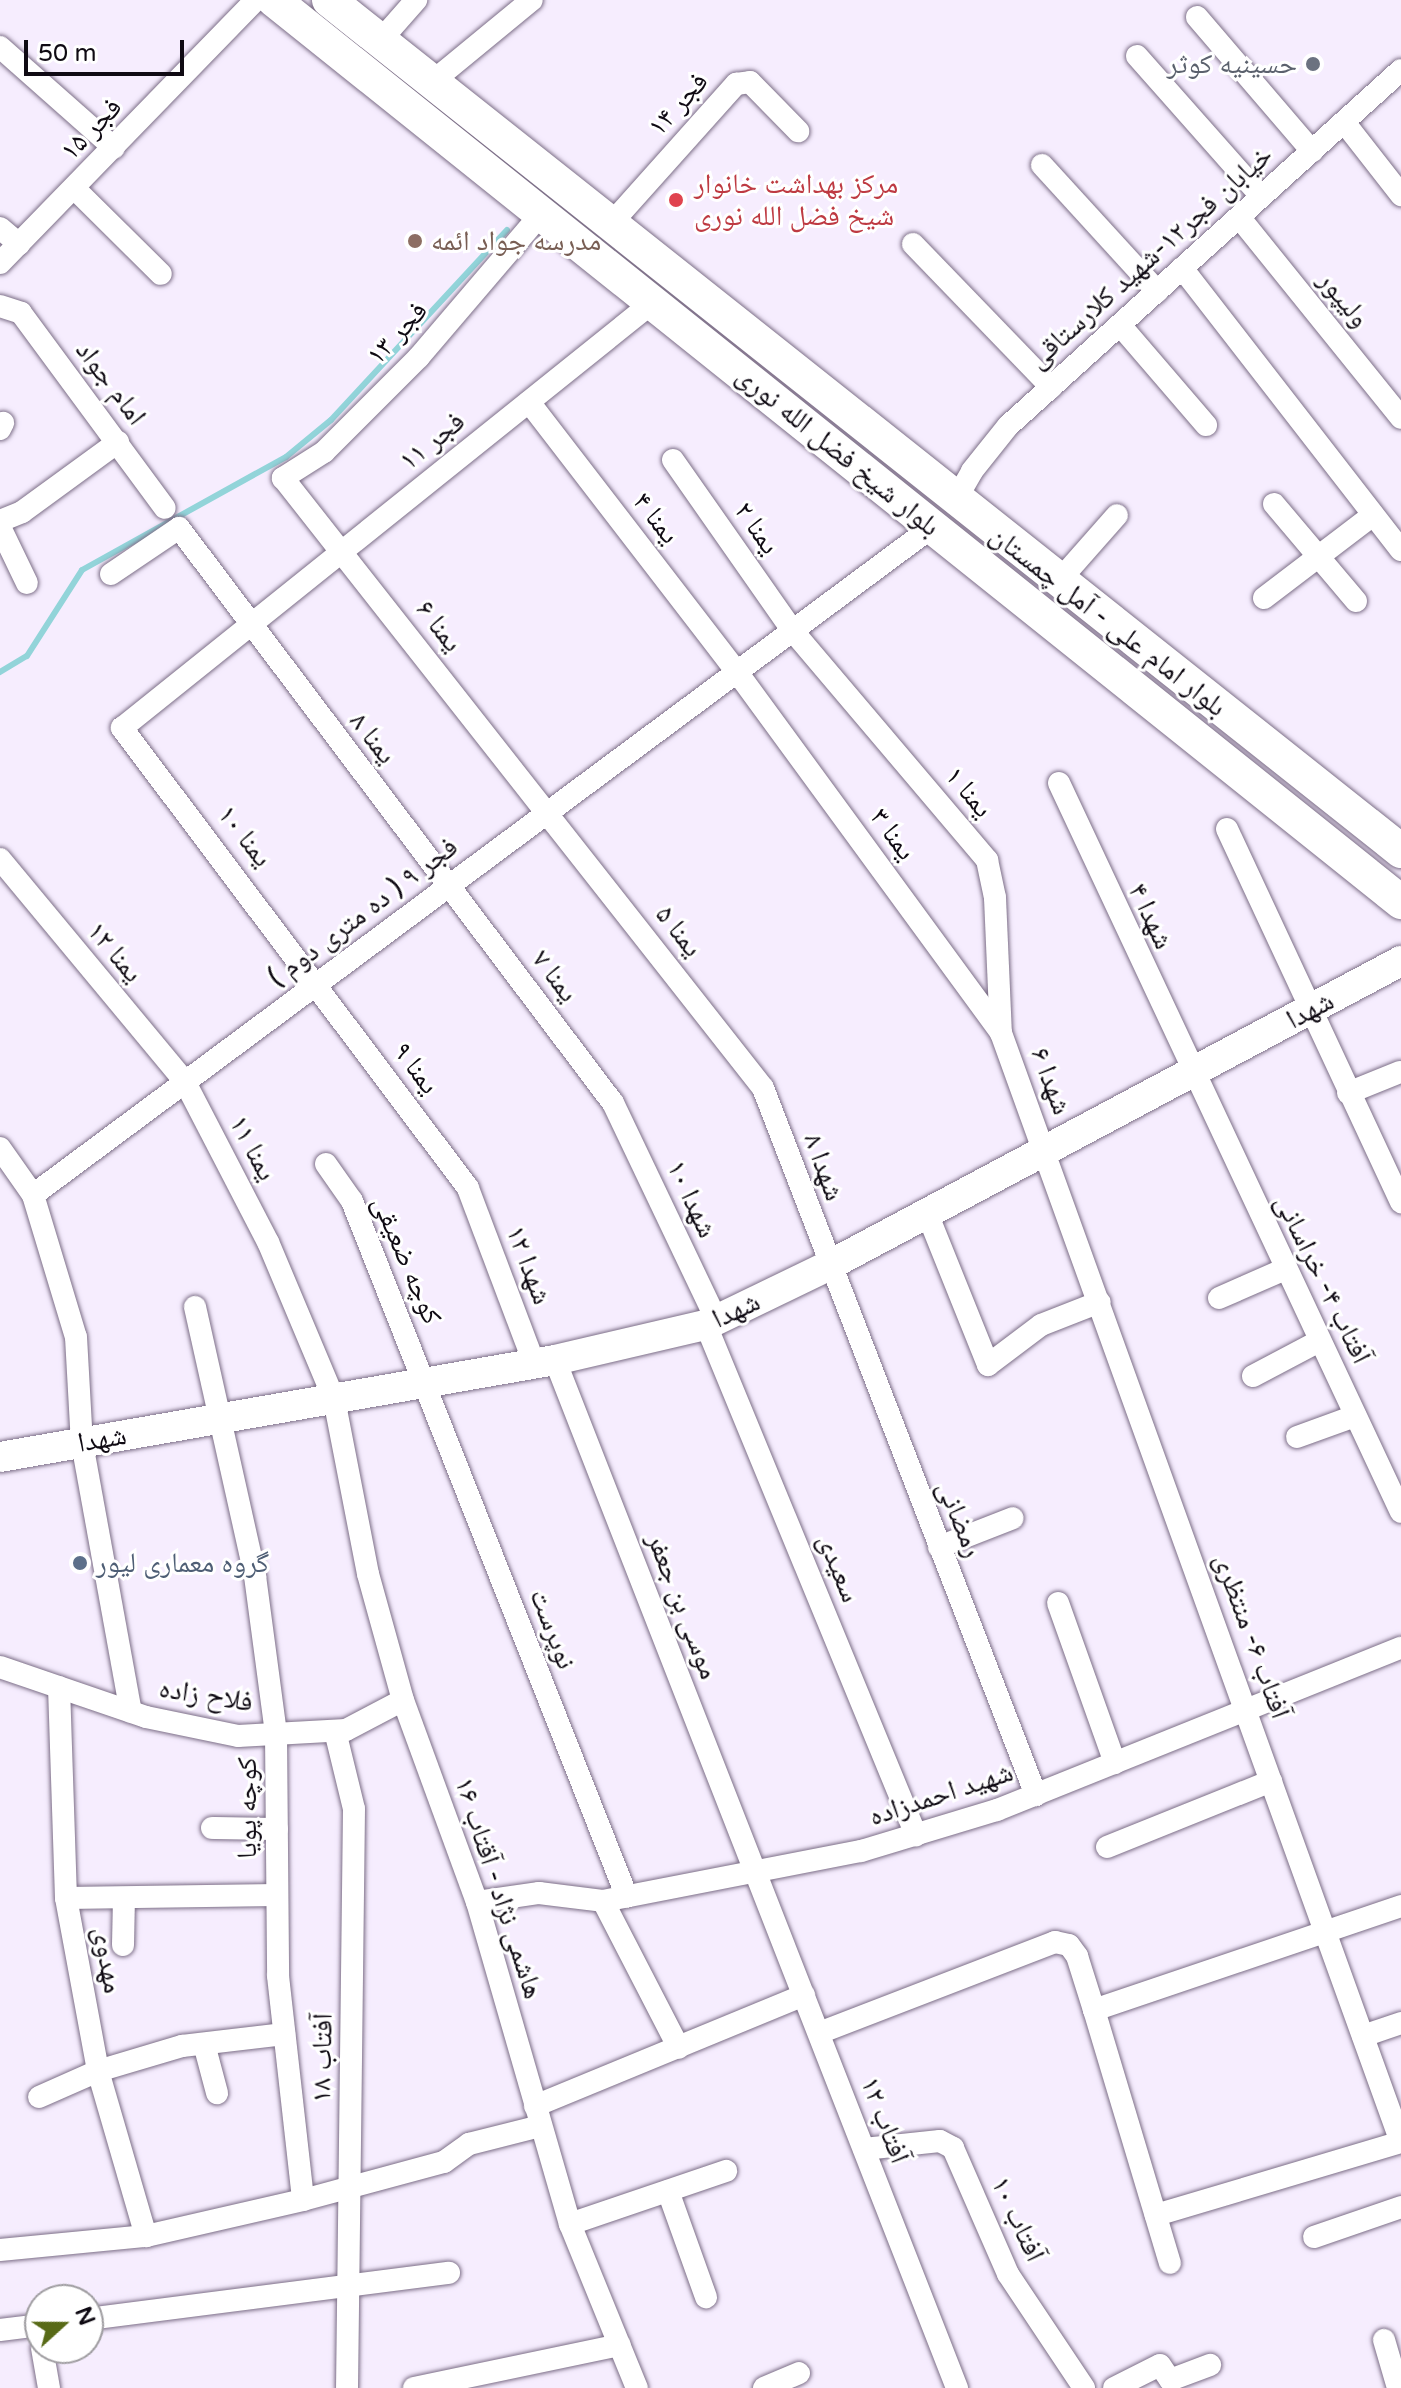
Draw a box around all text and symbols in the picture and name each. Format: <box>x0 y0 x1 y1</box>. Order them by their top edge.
scale bar <box>28 24 188 74</box>
text: 50 m <box>38 39 96 68</box>
place label: حسینیه کوثر <box>1167 47 1297 81</box>
marker: حسینیه کوثر <box>1304 55 1322 73</box>
street label: فجر ۱۴ <box>641 65 715 143</box>
street label: فجر ۱۵ <box>53 91 129 167</box>
street label: خيابان فجر۱۲-شهيد كلارستاقی <box>1021 138 1279 376</box>
place label: مرکز بهداشت خانوار شیخ فضل الله نوری <box>694 167 898 233</box>
marker: مرکز بهداشت خانوار شیخ فضل الله نوری <box>665 189 687 211</box>
place label: مدرسه جواد ائمه <box>431 224 601 258</box>
marker: مدرسه جواد ائمه <box>406 232 424 250</box>
street label: ولیپور <box>1311 264 1377 334</box>
street label: فجر ۱۳ <box>359 294 435 372</box>
street label: امام جواد <box>68 334 154 432</box>
street label: بلوار شیخ فضل الله نوری <box>729 358 947 544</box>
street label: فجر ۱۱ <box>393 405 471 477</box>
street label: یمنا ۴ <box>625 485 687 551</box>
street label: یمنا ۲ <box>727 495 787 561</box>
street label: بلوار امام علی - آمل چمستان <box>983 518 1233 724</box>
street label: یمنا ۶ <box>408 593 470 659</box>
street label: یمنا ۸ <box>342 705 404 771</box>
street label: یمنا ۱ <box>938 760 1000 824</box>
street label: یمنا ۱۰ <box>211 799 279 873</box>
street label: یمنا ۳ <box>863 801 923 867</box>
street label: فجر ۹ ( ده متری دوم ) <box>262 830 464 994</box>
street label: شهدا ۴ <box>1121 878 1181 954</box>
street label: یمنا ۵ <box>648 898 710 964</box>
street label: یمنا ۱۲ <box>80 915 150 989</box>
street label: یمنا ۷ <box>525 943 585 1009</box>
street label: شهدا <box>1280 984 1340 1036</box>
street label: یمنا ۹ <box>386 1035 446 1101</box>
street label: شهدا ۶ <box>1023 1043 1079 1119</box>
street label: یمنا ۱۱ <box>222 1110 284 1186</box>
street label: شهدا ۸ <box>796 1129 852 1205</box>
street label: شهدا ۱۰ <box>660 1155 724 1243</box>
street label: آفتاب ۴- خراسانی <box>1268 1189 1378 1369</box>
street label: کوچه ضعیقی <box>365 1191 449 1329</box>
street label: شهدا ۱۲ <box>499 1221 559 1309</box>
street label: شهدا <box>707 1284 765 1336</box>
street label: شهدا <box>75 1418 129 1460</box>
street label: رمضانی <box>930 1476 990 1562</box>
street label: موسی بن جعفر <box>640 1528 726 1684</box>
street label: سعیدی <box>810 1529 868 1607</box>
place label: گروه معماری لیور <box>96 1546 269 1580</box>
street label: آفتاب ۶- منتظری <box>1207 1549 1297 1723</box>
marker: گروه معماری لیور <box>71 1554 89 1572</box>
street label: نوپرست <box>522 1584 584 1674</box>
street label: فلاح زاده <box>157 1671 255 1719</box>
street label: شهید احمدزاده <box>865 1755 1017 1833</box>
street label: کوچه پویا <box>230 1757 264 1859</box>
street label: هاشمی نژاد - آقتاب ۱۶ <box>447 1773 551 2003</box>
street label: مهدوی <box>86 1924 130 1996</box>
street label: آفتاب ۱۸ <box>304 2013 340 2103</box>
street label: آفتاب ۱۲ <box>853 2072 917 2168</box>
street label: آفتاب ۱۰ <box>984 2171 1052 2267</box>
north arrow <box>24 2284 104 2364</box>
text: N <box>69 2303 100 2329</box>

